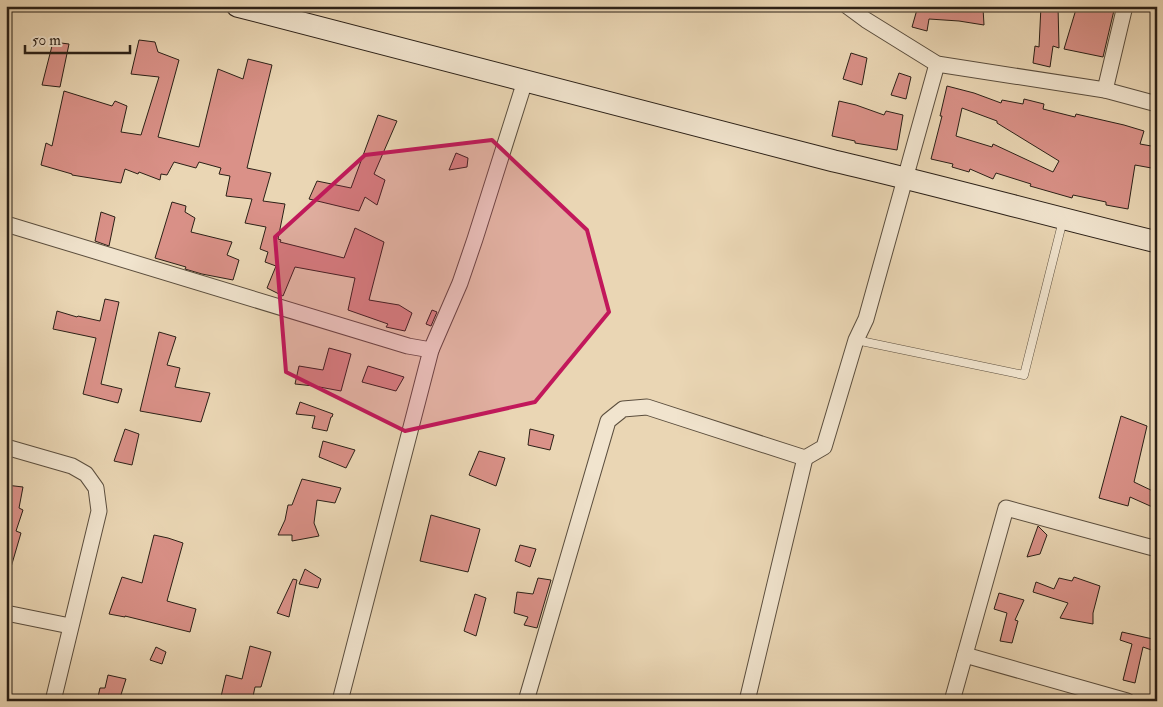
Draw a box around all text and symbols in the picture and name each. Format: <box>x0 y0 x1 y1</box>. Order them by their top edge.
scale bar <box>25 22 130 54</box>
text: 50 m <box>32 31 61 50</box>

